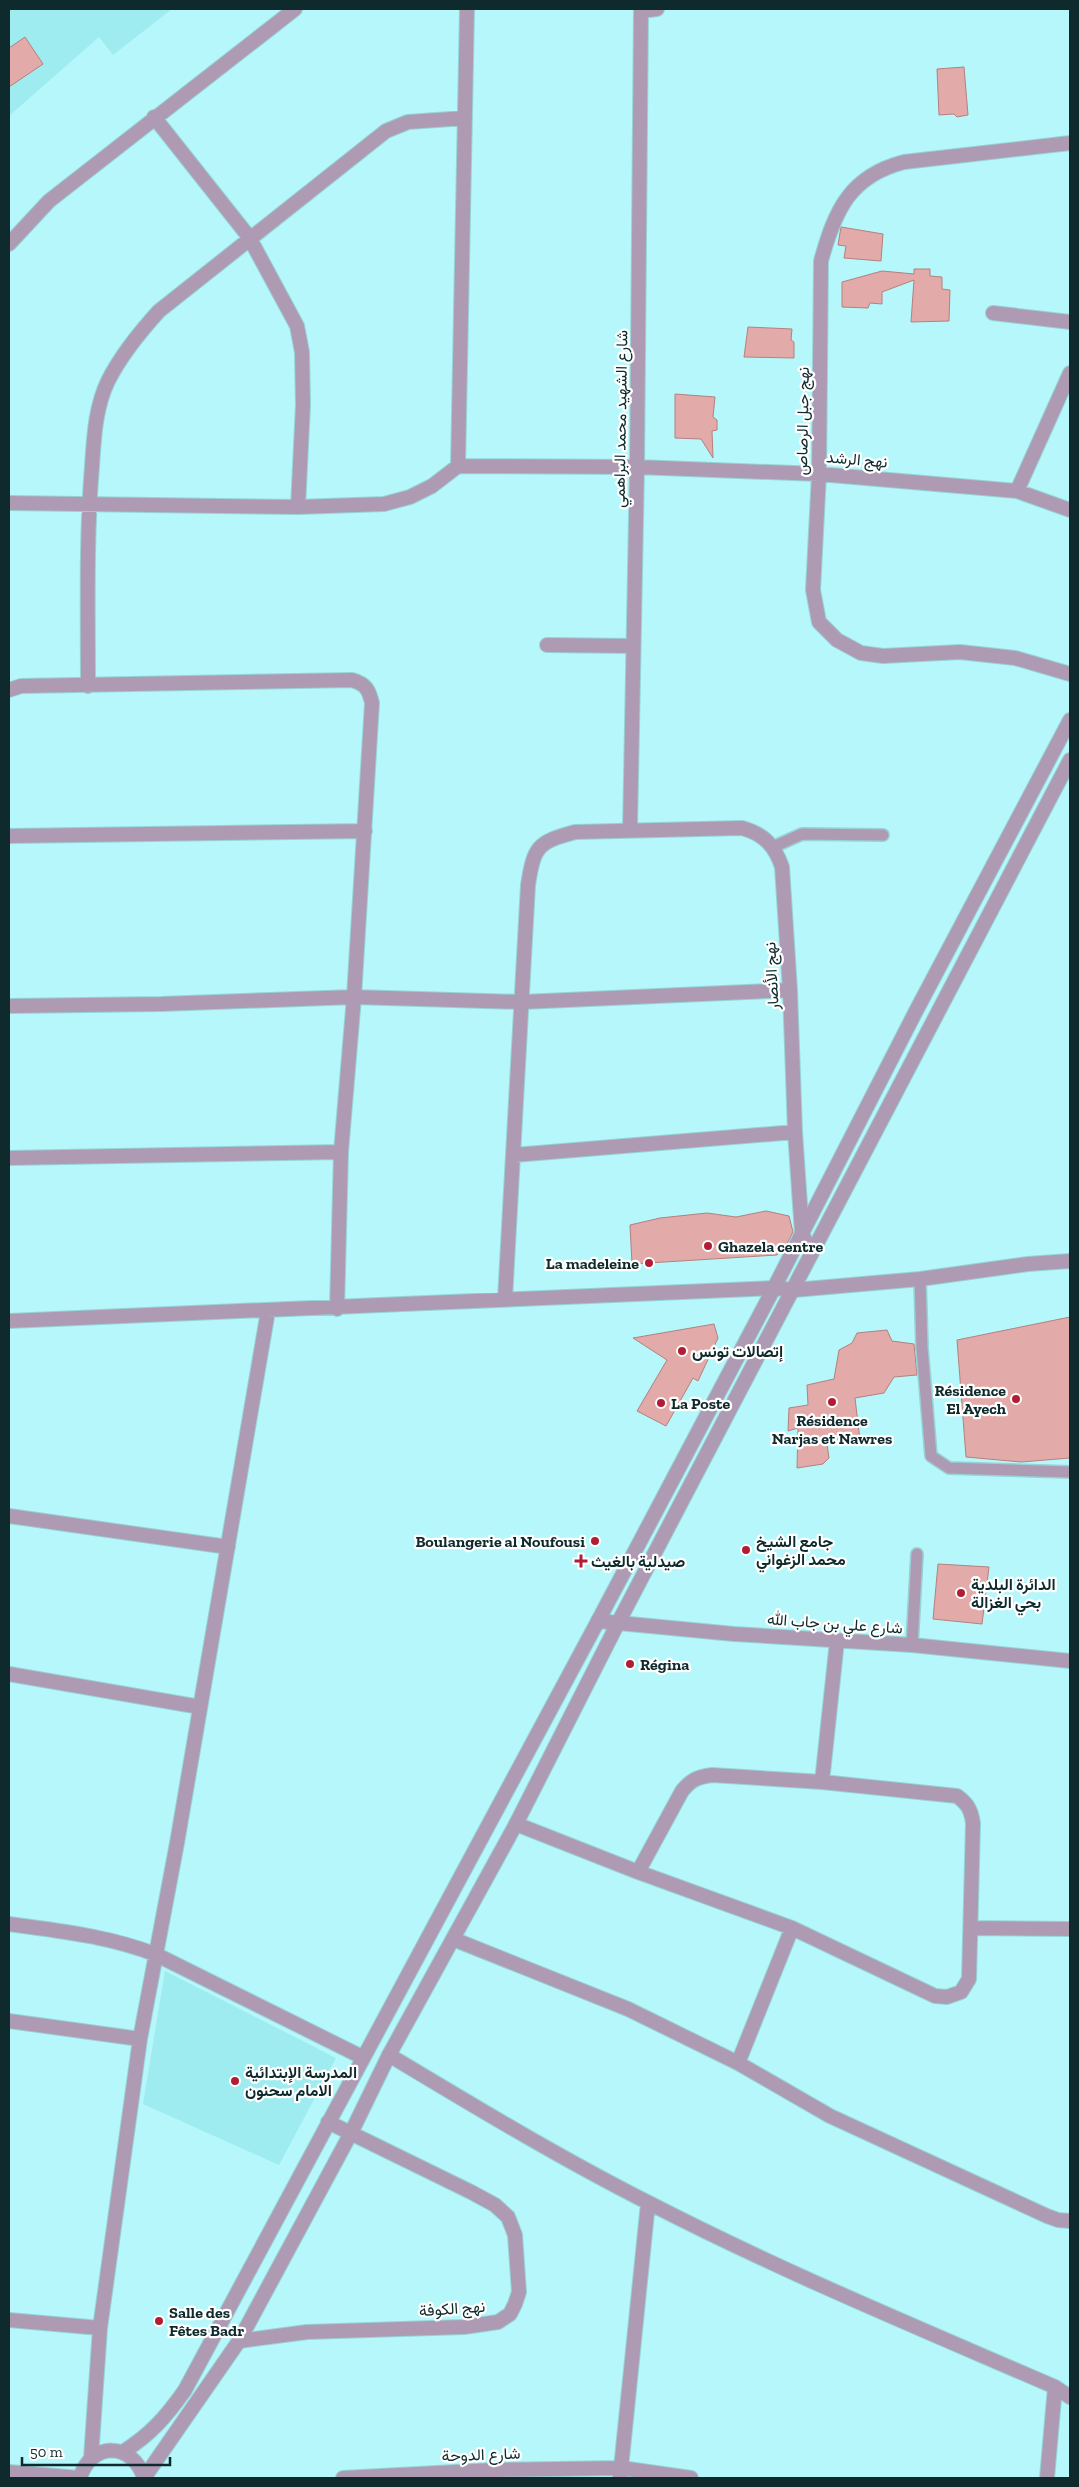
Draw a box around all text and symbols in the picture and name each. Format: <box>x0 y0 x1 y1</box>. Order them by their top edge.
street label: شارع الشهيد محمد البراهمي <box>609 330 636 508</box>
street label: نهج جبل الرصاص <box>792 367 815 475</box>
street label: نهج الرشد <box>825 447 888 474</box>
street label: نهج الأنصار <box>760 941 785 1011</box>
place label: Ghazela centre <box>718 1237 823 1256</box>
marker: Ghazela centre <box>702 1240 714 1252</box>
place label: La madeleine <box>546 1254 639 1273</box>
marker: La madeleine <box>643 1257 655 1269</box>
place label: إتصالات تونس <box>692 1342 783 1362</box>
marker: إتصالات تونس <box>676 1345 688 1357</box>
place label: Résidence El Ayech <box>934 1381 1007 1418</box>
marker: Résidence El Ayech <box>1010 1393 1022 1405</box>
place label: La Poste <box>671 1394 730 1413</box>
marker: Résidence Narjas et Nawres <box>826 1396 838 1408</box>
marker: La Poste <box>655 1397 667 1409</box>
place label: Résidence Narjas et Nawres <box>772 1411 892 1448</box>
place label: Boulangerie al Noufousi <box>415 1532 585 1551</box>
place label: جامع الشيخ محمد الزغواني <box>756 1532 846 1573</box>
marker: Boulangerie al Noufousi <box>589 1535 601 1547</box>
marker: جامع الشيخ محمد الزغواني <box>740 1544 752 1556</box>
place label: صيدلية بالغيث <box>591 1552 685 1571</box>
marker: صيدلية بالغيث <box>575 1555 587 1567</box>
place label: الدائرة البلدية بحي الغزالة <box>971 1575 1056 1616</box>
marker: الدائرة البلدية بحي الغزالة <box>955 1587 967 1599</box>
street label: شارع علي بن جاب الله <box>766 1609 903 1642</box>
place label: Régina <box>640 1655 689 1674</box>
marker: Régina <box>624 1658 636 1670</box>
place label: المدرسة الإبتدائية الامام سحنون <box>245 2063 357 2101</box>
marker: المدرسة الإبتدائية الامام سحنون <box>229 2075 241 2087</box>
street label: نهج الكوفة <box>418 2297 486 2322</box>
place label: Salle des Fêtes Badr <box>169 2303 244 2340</box>
marker: Salle des Fêtes Badr <box>153 2315 165 2327</box>
scale bar <box>22 2434 170 2466</box>
text: 50 m <box>30 2443 63 2461</box>
street label: شارع الدوحة <box>441 2444 521 2467</box>

